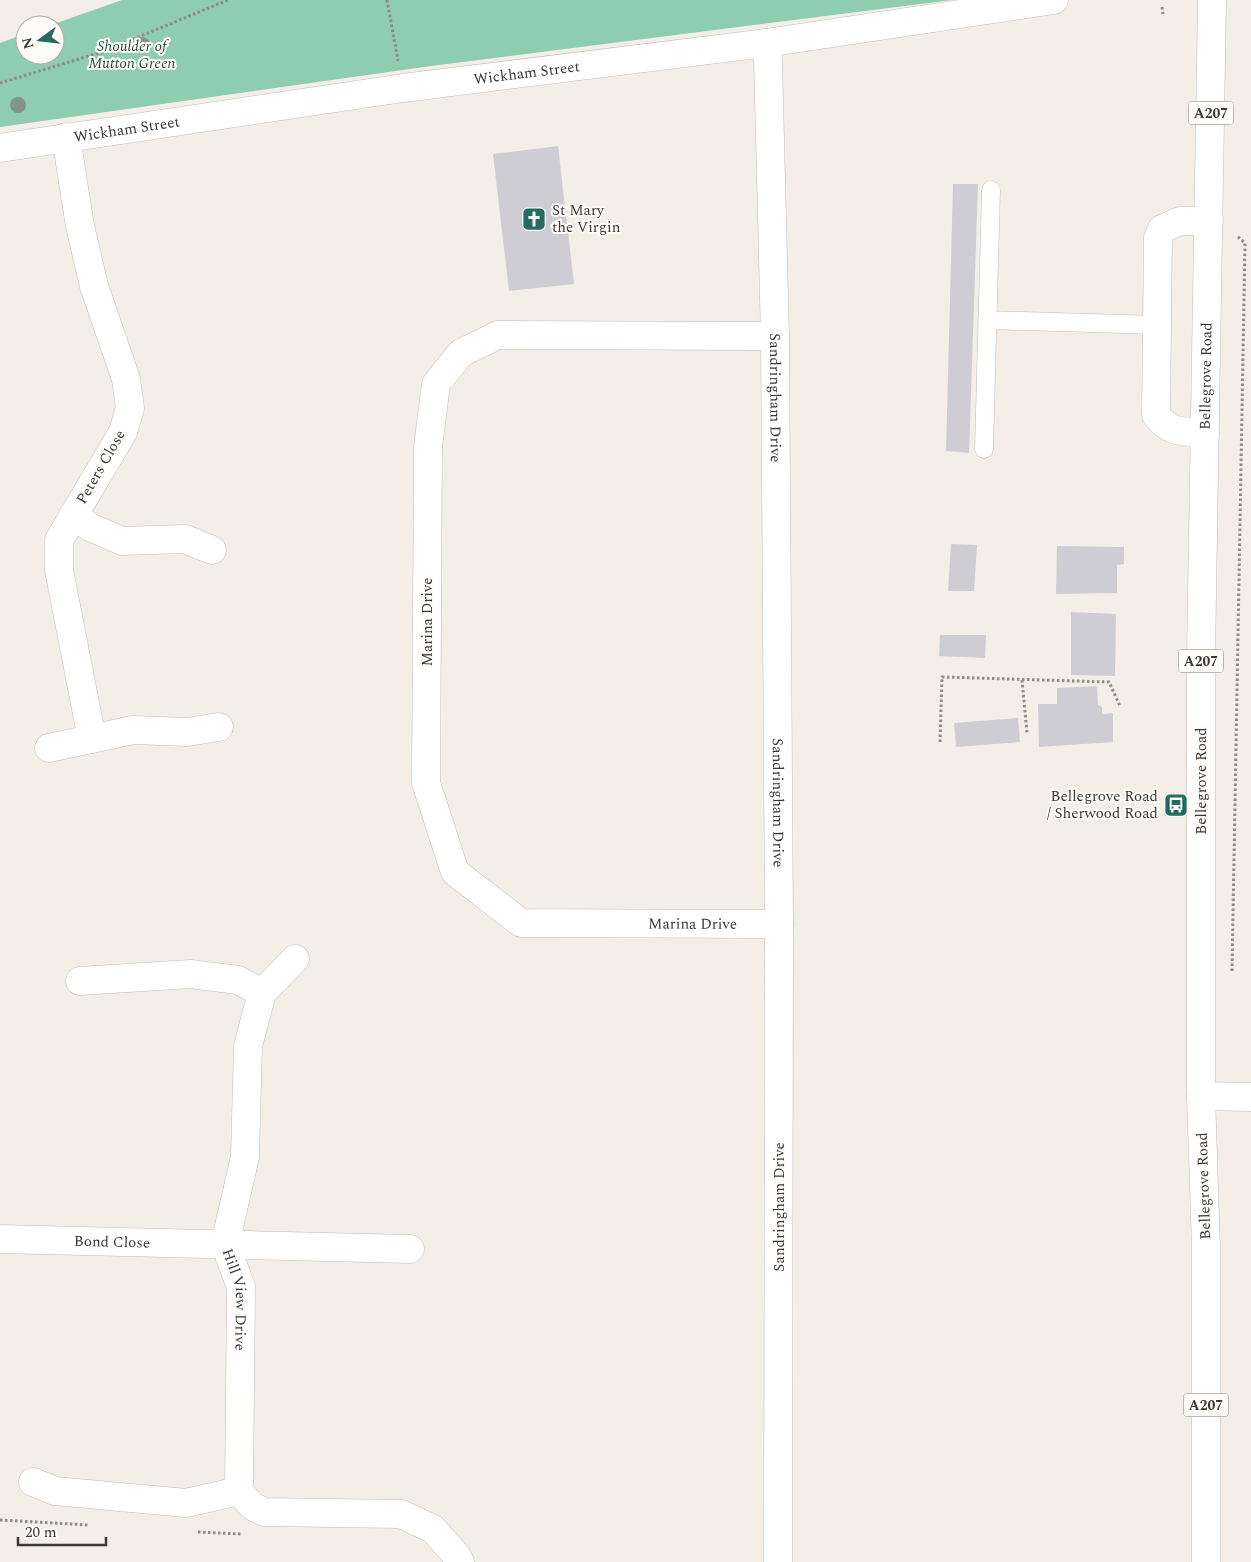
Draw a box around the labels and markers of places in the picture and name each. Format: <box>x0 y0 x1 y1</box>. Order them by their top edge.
place label: St Mary the Virgin <box>552 199 621 239</box>
church icon: St Mary the Virgin <box>521 206 547 232</box>
place label: Bellegrove Road / Sherwood Road <box>1047 785 1158 825</box>
bus stop icon: Bellegrove Road / Sherwood Road <box>1163 792 1189 818</box>

